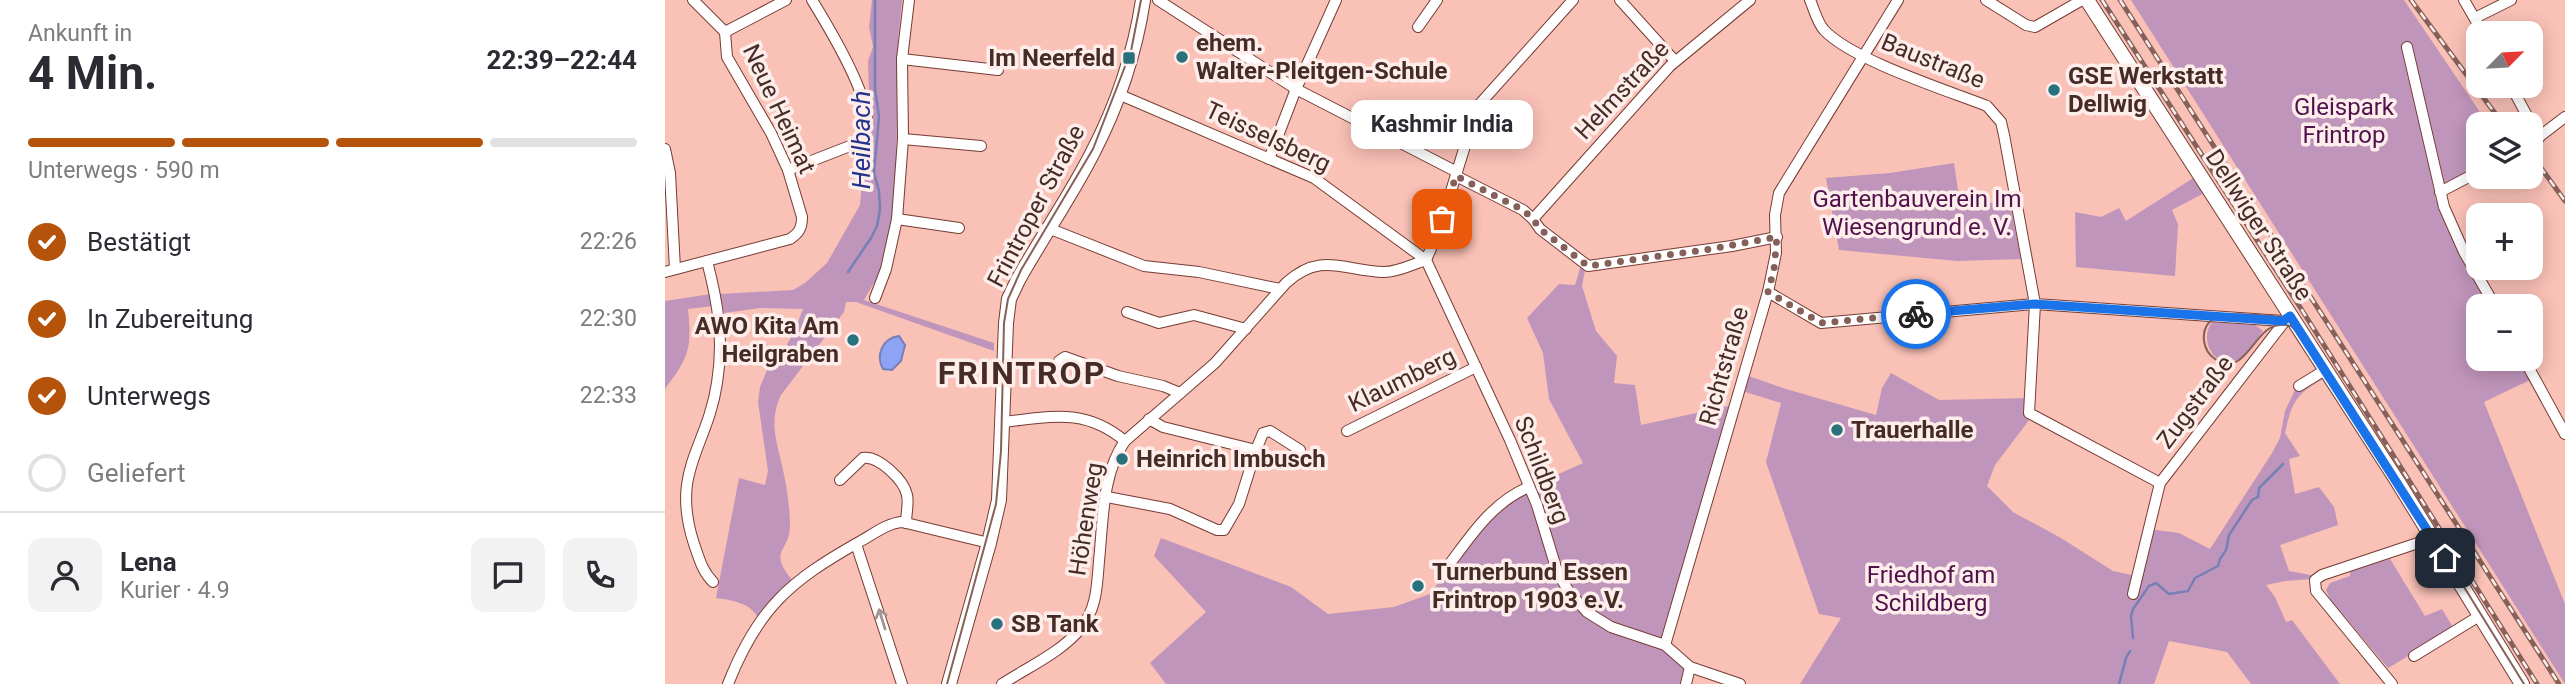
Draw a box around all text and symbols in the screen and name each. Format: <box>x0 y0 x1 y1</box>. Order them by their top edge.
text: Ankunft in <box>28 20 132 47</box>
north arrow <box>2466 21 2543 98</box>
map controls <box>2466 21 2543 371</box>
street label: Baustraße <box>1877 28 1989 94</box>
place label: ehem. Walter-Pleitgen-Schule <box>1196 29 1447 85</box>
street label: Helmstraße <box>1569 35 1675 145</box>
street label: Neue Heimat <box>737 40 821 178</box>
place label: Im Neerfeld <box>988 44 1115 72</box>
text: 22:39–22:44 <box>487 45 637 75</box>
text: 4 Min. <box>28 46 157 100</box>
marker: ehem. Walter-Pleitgen-Schule <box>1174 49 1190 65</box>
marker: Im Neerfeld <box>1121 50 1137 66</box>
place label: GSE Werkstatt Dellwig <box>2068 62 2223 118</box>
marker: GSE Werkstatt Dellwig <box>2046 82 2062 98</box>
water label: Heilbach <box>846 91 876 189</box>
park label: Gleispark Frintrop <box>2294 93 2395 149</box>
street label: Teisselsberg <box>1201 96 1335 178</box>
callout: Kashmir India <box>1351 100 1533 149</box>
text: Kashmir India <box>1371 111 1513 138</box>
button: layers <box>2466 112 2543 189</box>
street label: Frintroper Straße <box>981 120 1091 292</box>
street label: Dellwiger Straße <box>2200 144 2318 306</box>
text: Unterwegs · 590 m <box>28 157 220 184</box>
park label: Gartenbauverein Im Wiesengrund e. V. <box>1812 185 2022 241</box>
pin <box>1412 189 1472 249</box>
icon: bag <box>1423 200 1461 238</box>
button: + <box>2466 203 2543 280</box>
icon: check <box>28 223 66 261</box>
text: Bestätigt <box>87 227 191 257</box>
text: 22:26 <box>580 228 637 255</box>
courier <box>1881 279 1951 349</box>
button: − <box>2466 294 2543 371</box>
icon: bike <box>1897 295 1935 333</box>
icon: check <box>28 300 66 338</box>
street label: Richtstraße <box>1694 303 1754 429</box>
text: In Zubereitung <box>87 304 253 334</box>
text: 22:30 <box>580 305 637 332</box>
place label: AWO Kita Am Heilgraben <box>695 312 839 368</box>
marker: AWO Kita Am Heilgraben <box>845 332 861 348</box>
street label: Klaumberg <box>1344 342 1460 418</box>
street label: Zugstraße <box>2151 350 2239 454</box>
district label: FRINTROP <box>938 354 1106 392</box>
icon: check <box>28 377 66 415</box>
text: Unterwegs <box>87 381 211 411</box>
text: 22:33 <box>580 382 637 409</box>
street label: Schildberg <box>1509 412 1575 528</box>
place label: Trauerhalle <box>1851 416 1973 444</box>
marker: Trauerhalle <box>1829 422 1845 438</box>
place label: Heinrich Imbusch <box>1136 445 1326 473</box>
marker: Heinrich Imbusch <box>1114 451 1130 467</box>
text: Geliefert <box>87 458 185 488</box>
street label: Höhenweg <box>1063 460 1109 578</box>
pin <box>2415 528 2475 588</box>
button: person <box>28 538 102 612</box>
button: chat <box>471 538 545 612</box>
button: phone <box>563 538 637 612</box>
icon: home <box>2426 539 2464 577</box>
text: Lena <box>120 547 177 577</box>
place label: Turnerbund Essen Frintrop 1903 e.V. <box>1432 558 1628 614</box>
park label: Friedhof am Schildberg <box>1867 561 1995 617</box>
text: Kurier · 4.9 <box>120 577 230 604</box>
marker: Turnerbund Essen Frintrop 1903 e.V. <box>1410 578 1426 594</box>
one-way arrow <box>875 608 888 630</box>
place label: SB Tank <box>1011 610 1100 638</box>
marker: SB Tank <box>989 616 1005 632</box>

